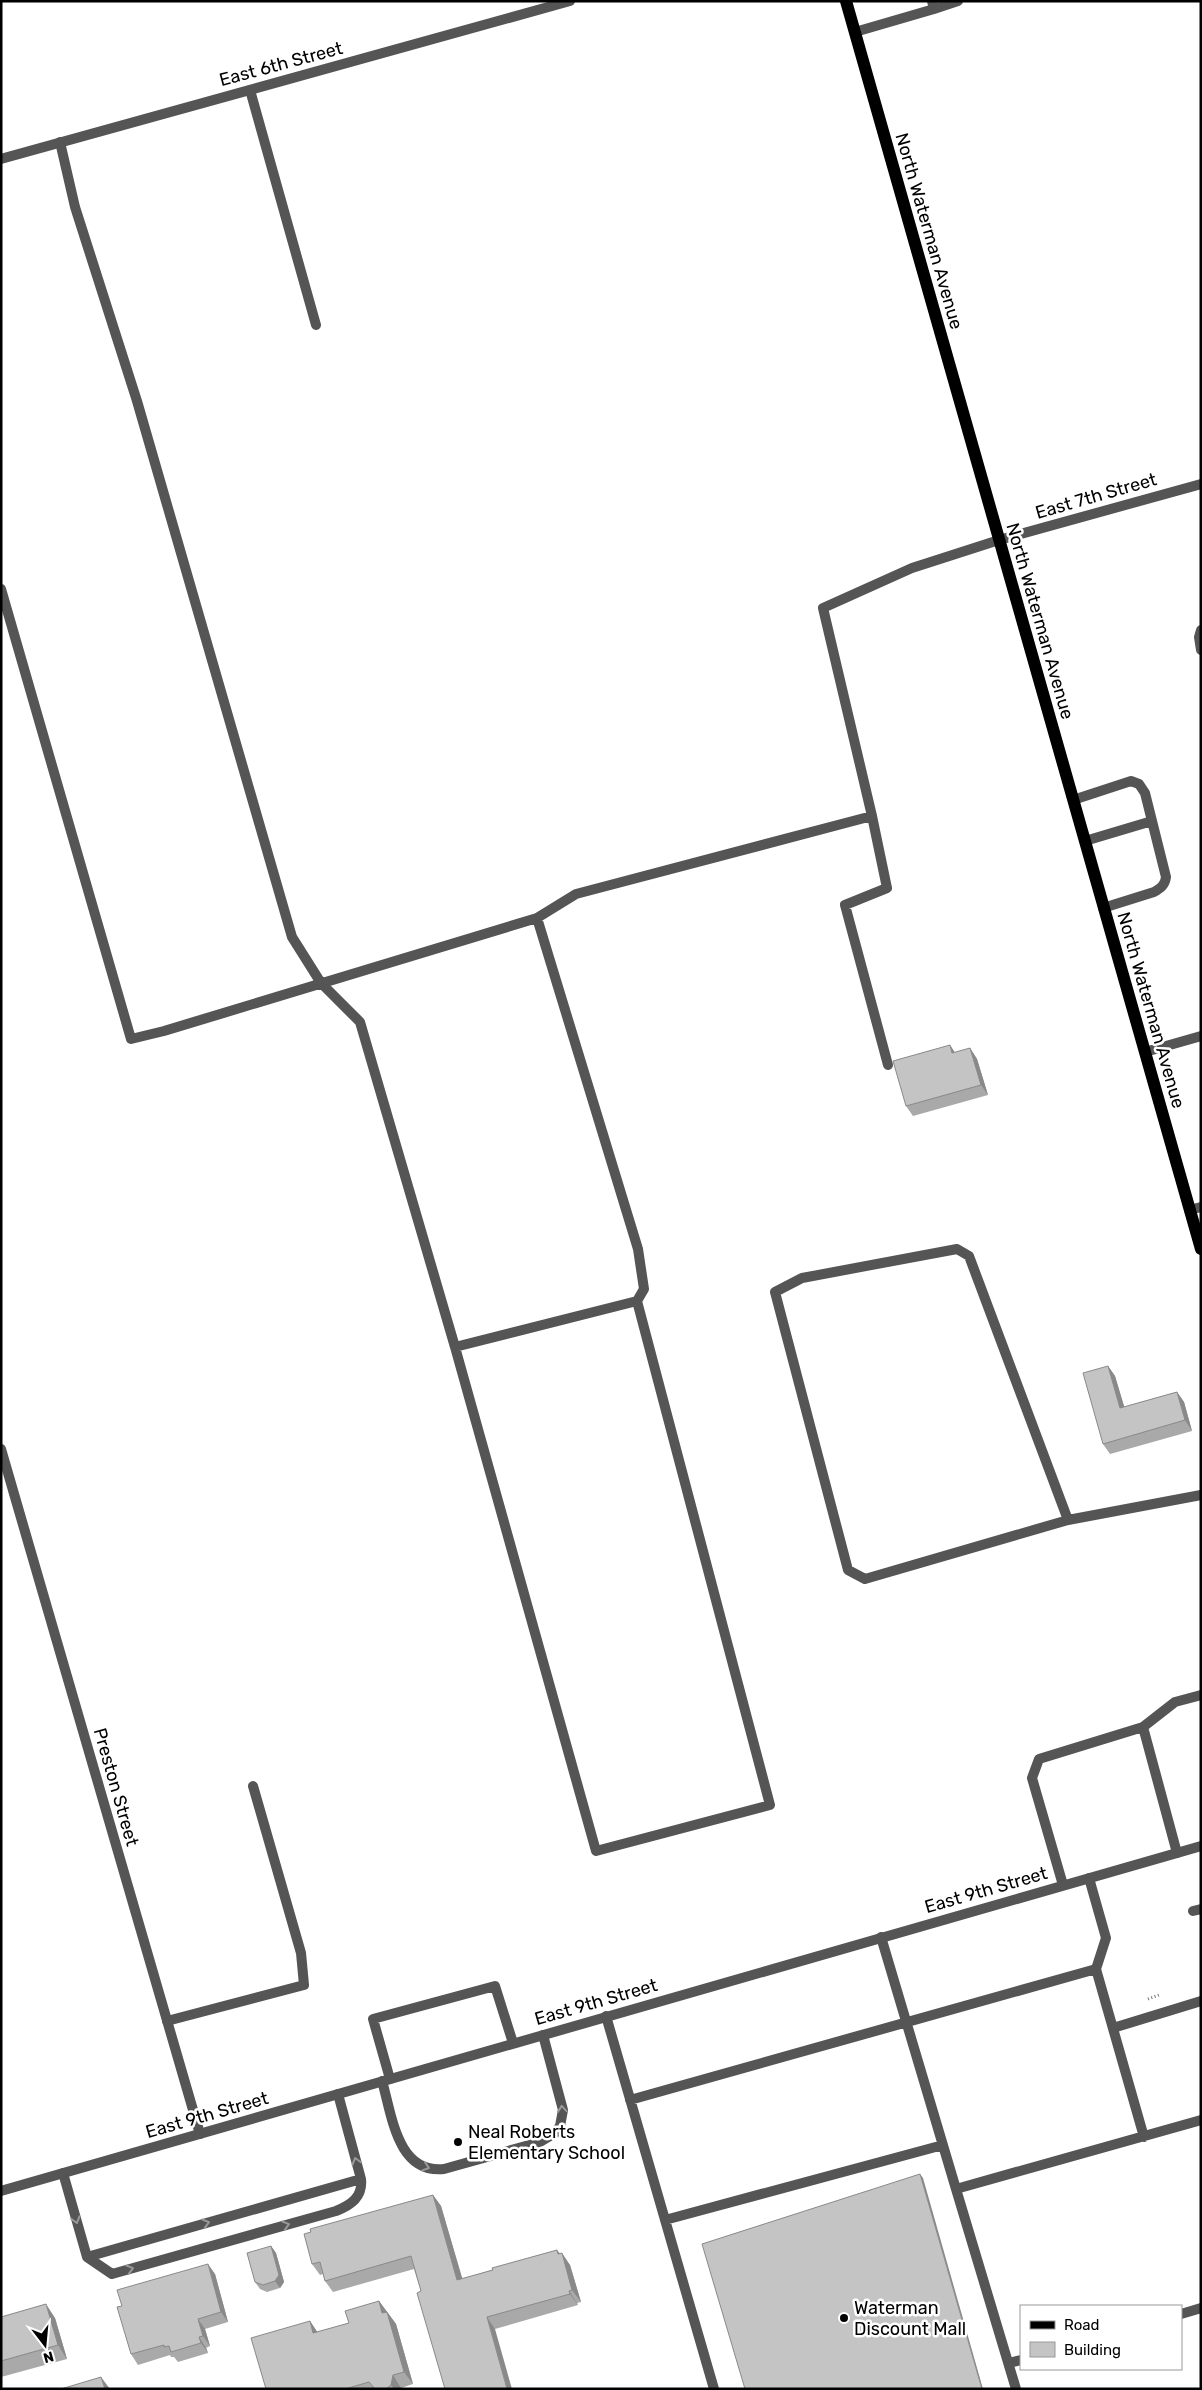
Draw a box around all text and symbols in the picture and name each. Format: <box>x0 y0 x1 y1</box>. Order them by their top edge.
street label: East 6th Street <box>217 37 345 91</box>
street label: North Waterman Avenue <box>890 130 968 332</box>
street label: East 7th Street <box>1033 468 1159 524</box>
street label: North Waterman Avenue <box>1001 520 1079 722</box>
street label: North Waterman Avenue <box>1112 909 1190 1111</box>
street label: Preston Street <box>89 1725 143 1849</box>
street label: East 9th Street <box>922 1862 1050 1918</box>
street label: East 9th Street <box>532 1974 660 2030</box>
street label: East 9th Street <box>143 2087 271 2143</box>
one-way arrow <box>556 2105 567 2113</box>
place label: Neal Roberts Elementary School <box>468 2121 625 2164</box>
marker: Neal Roberts Elementary School <box>452 2136 464 2148</box>
one-way arrow <box>352 2158 362 2166</box>
one-way arrow <box>421 2161 429 2171</box>
one-way arrow <box>71 2215 81 2223</box>
one-way arrow <box>201 2219 209 2229</box>
one-way arrow <box>282 2220 291 2231</box>
one-way arrow <box>125 2264 134 2275</box>
place label: Waterman Discount Mall <box>854 2297 966 2340</box>
legend <box>1020 2305 1182 2370</box>
marker: Waterman Discount Mall <box>838 2312 850 2324</box>
text: Road <box>1064 2316 1100 2334</box>
north arrow <box>20 2320 70 2370</box>
text: Building <box>1064 2341 1121 2359</box>
text: N <box>41 2347 56 2367</box>

